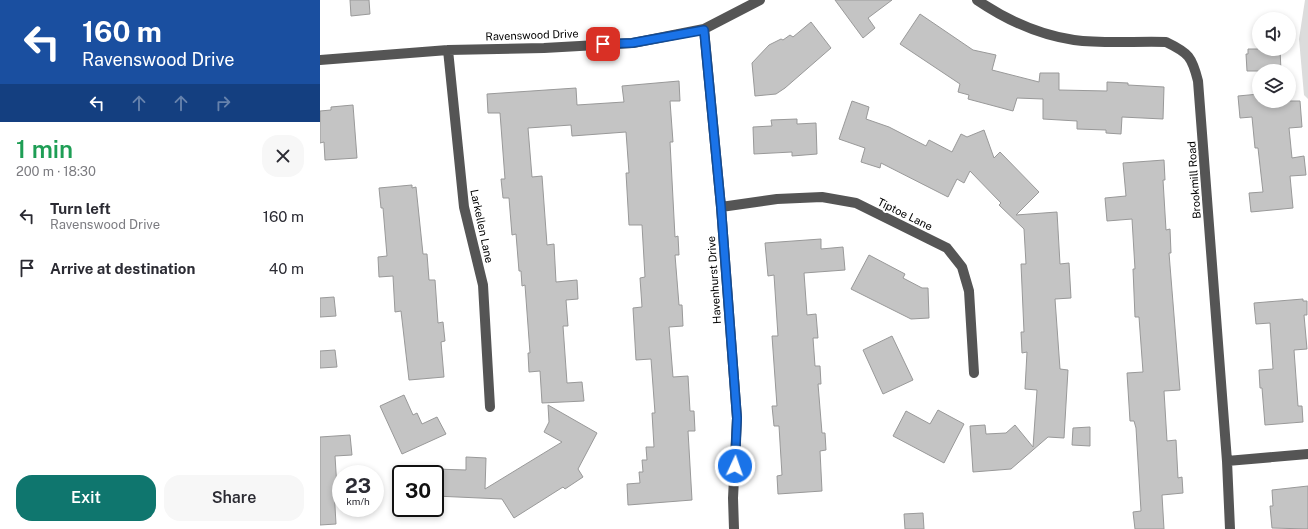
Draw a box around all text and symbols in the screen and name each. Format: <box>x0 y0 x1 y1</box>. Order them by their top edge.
map controls <box>1252 12 1296 108</box>
button: sound <box>1252 12 1296 56</box>
text: 160 m <box>82 15 162 48</box>
icon: left <box>16 16 68 68</box>
street label: Ravenswood Drive <box>485 27 579 43</box>
pin <box>586 27 620 61</box>
icon: arrive <box>592 33 614 55</box>
text: Ravenswood Drive <box>82 49 235 70</box>
button: layers <box>1252 64 1296 108</box>
icon: left <box>86 92 108 114</box>
icon: ahead <box>128 92 150 114</box>
icon: ahead <box>170 92 192 114</box>
icon: right <box>212 92 234 114</box>
text: 1 min <box>16 135 73 163</box>
button: close <box>262 135 304 177</box>
street label: Brookmill Road <box>1185 141 1203 219</box>
text: 200 m · 18:30 <box>16 164 96 179</box>
street label: Larkellen Lane <box>468 188 496 264</box>
street label: Tiptoe Lane <box>876 196 934 232</box>
text: Turn left <box>50 200 111 217</box>
icon: left <box>16 205 38 227</box>
text: 160 m <box>263 208 304 225</box>
text: Ravenswood Drive <box>50 217 160 232</box>
street label: Havenhurst Drive <box>705 236 723 324</box>
icon: arrive <box>16 257 38 279</box>
text: Arrive at destination <box>50 260 195 277</box>
text: 40 m <box>269 260 304 277</box>
position arrow <box>714 445 756 487</box>
speed limit sign: 30 <box>392 465 444 517</box>
text: 23 <box>345 474 371 498</box>
button: Exit <box>16 475 156 521</box>
button: Share <box>164 475 304 521</box>
text: km/h <box>346 495 370 507</box>

